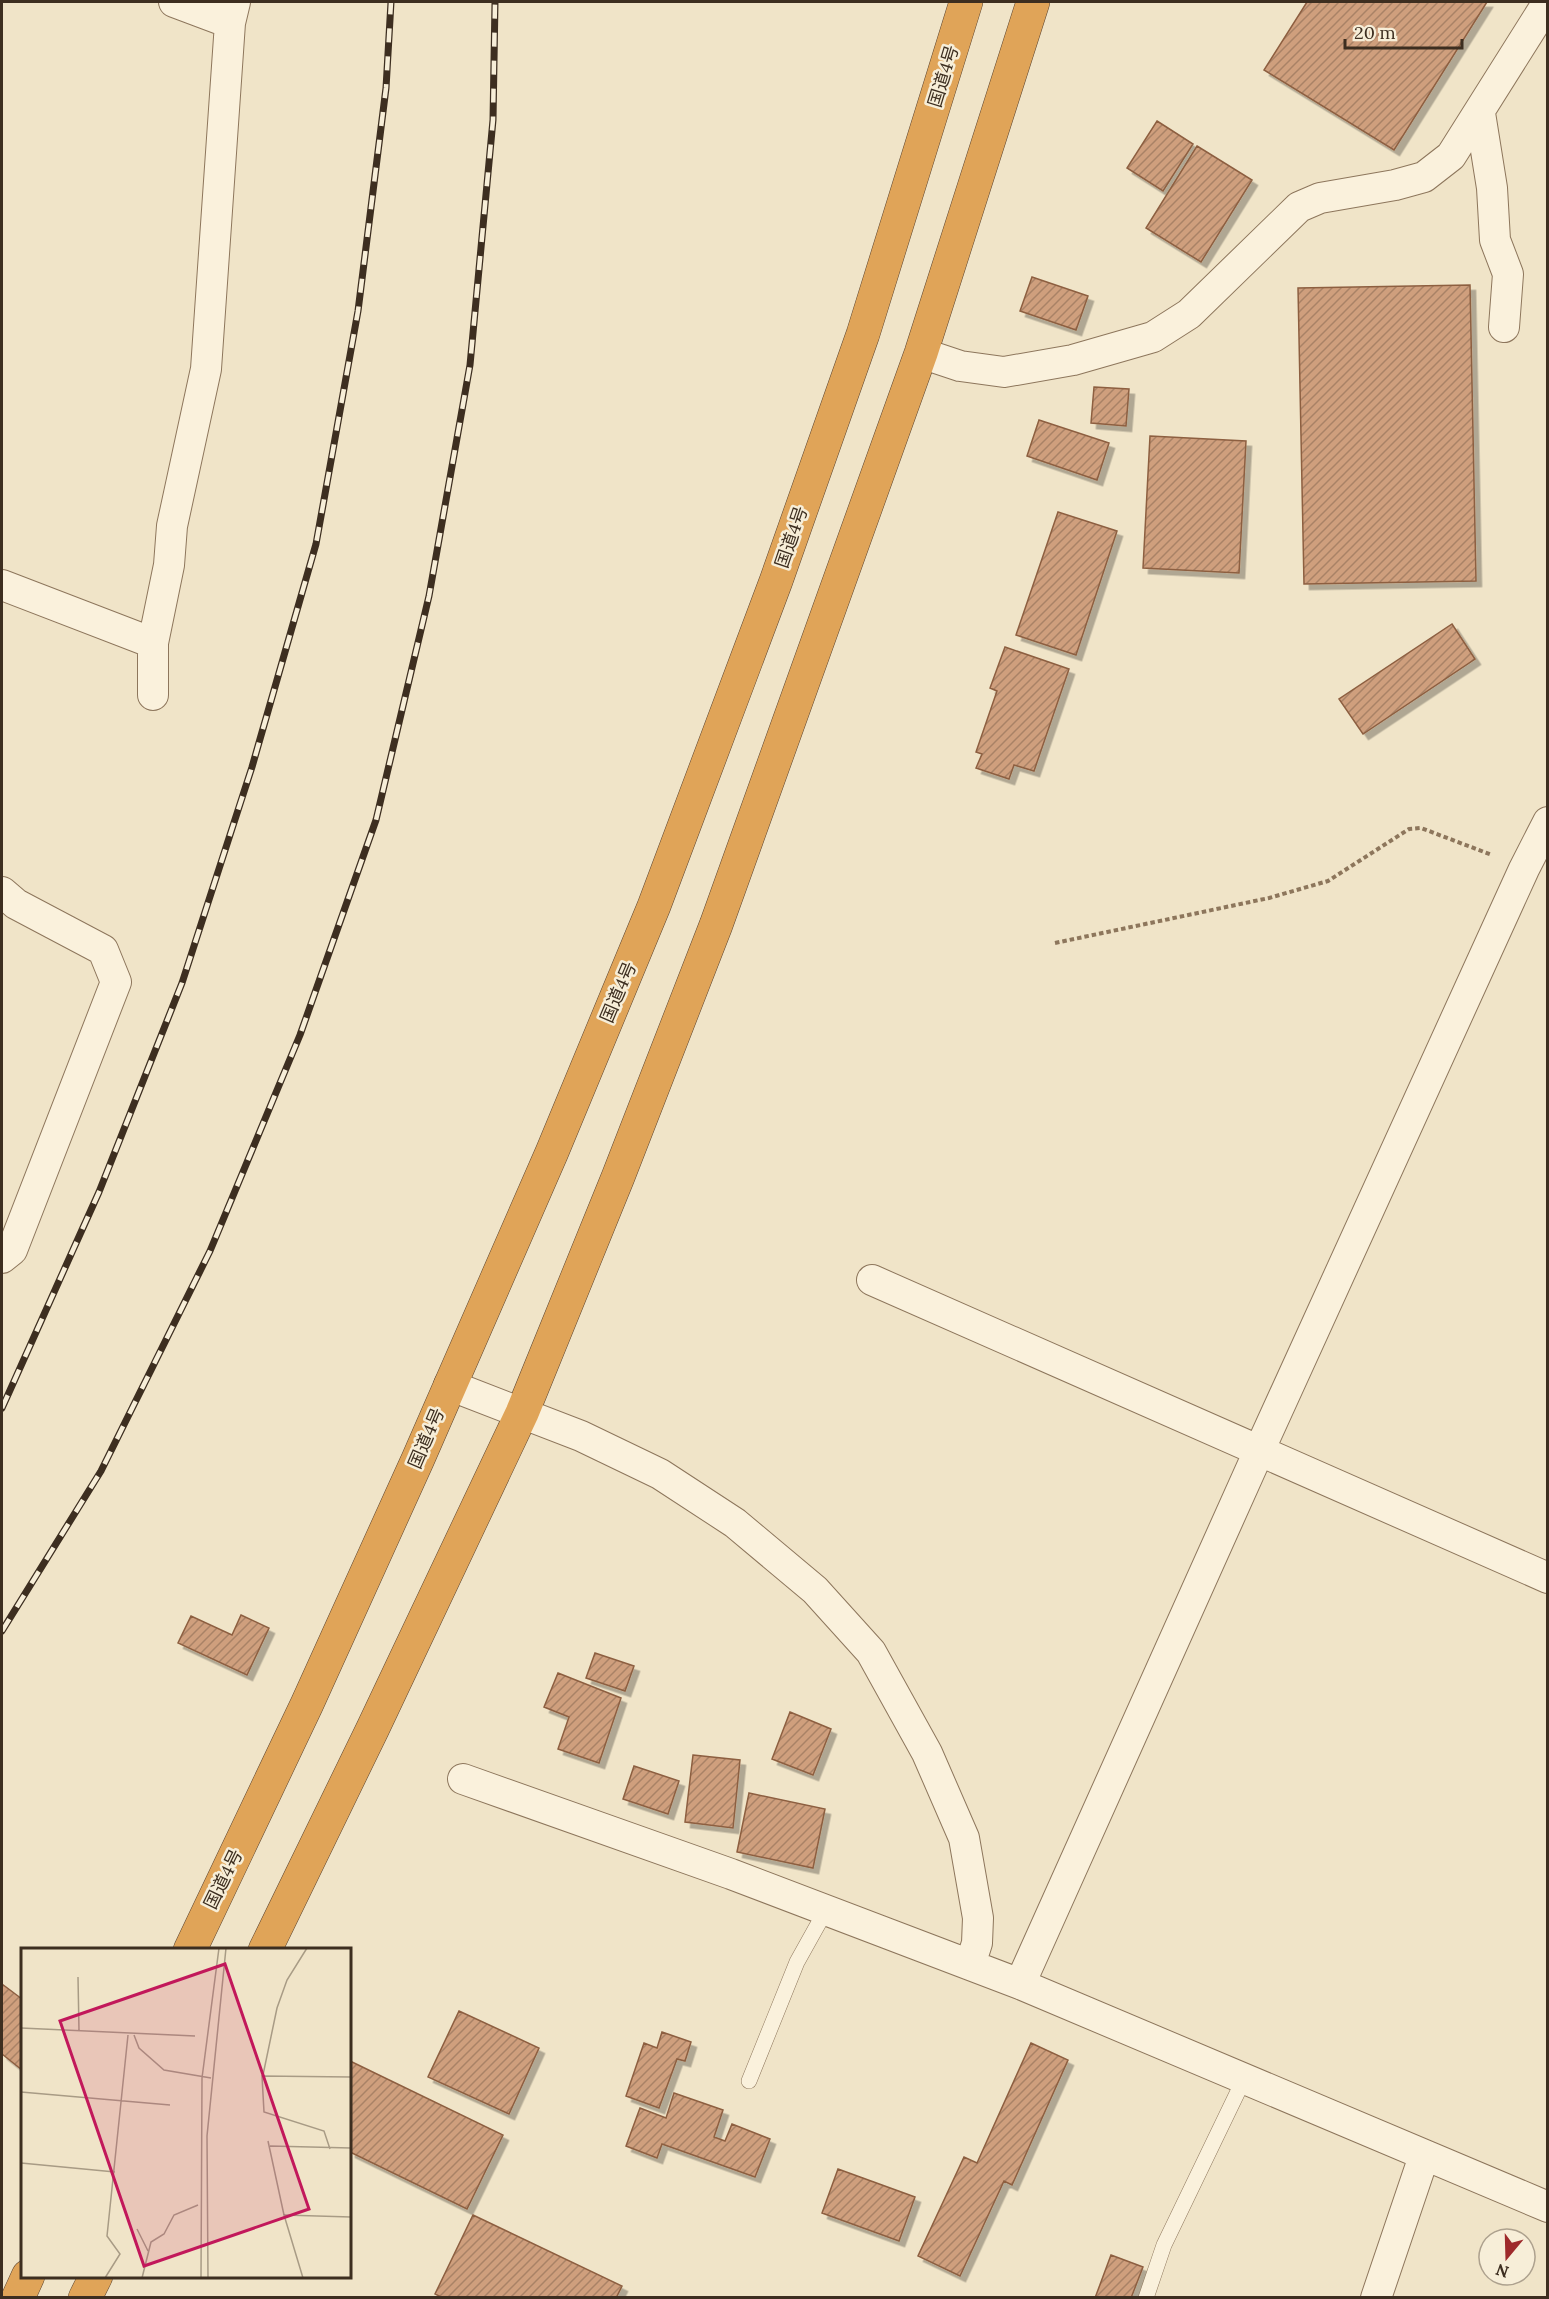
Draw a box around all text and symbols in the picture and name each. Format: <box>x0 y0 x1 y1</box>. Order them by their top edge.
scale bar <box>1345 12 1462 50</box>
text: 20 m <box>1354 21 1396 44</box>
street label: 国道4号 <box>923 42 963 110</box>
street label: 国道4号 <box>770 503 812 571</box>
street label: 国道4号 <box>595 958 641 1026</box>
street label: 国道4号 <box>403 1404 449 1472</box>
street label: 国道4号 <box>199 1845 247 1913</box>
inset map <box>21 1948 351 2278</box>
north arrow <box>1477 2227 1537 2287</box>
text: N <box>1493 2260 1511 2283</box>

